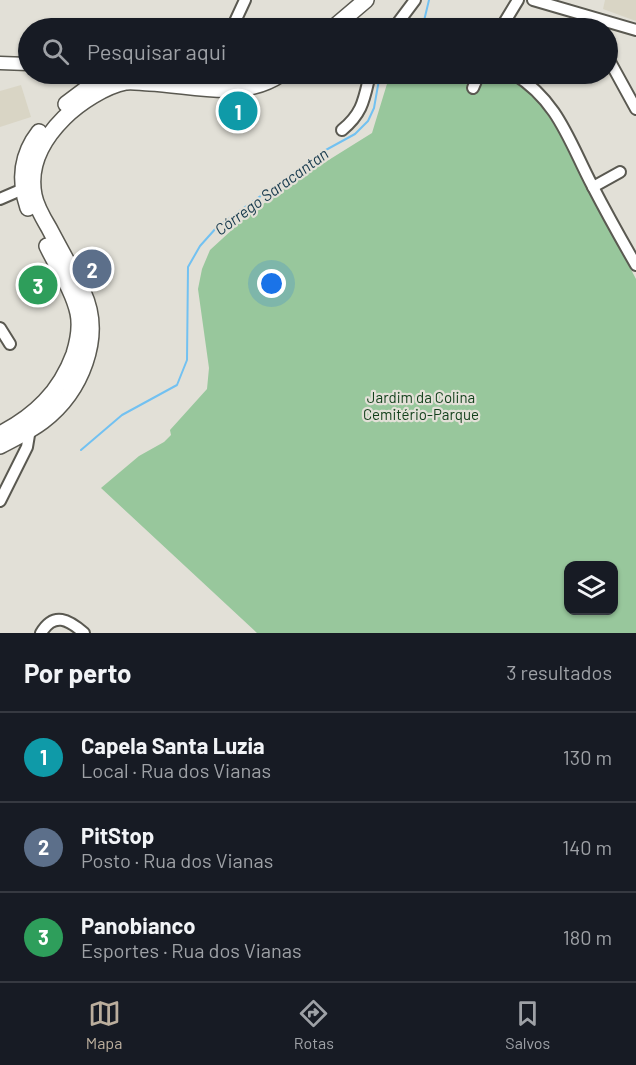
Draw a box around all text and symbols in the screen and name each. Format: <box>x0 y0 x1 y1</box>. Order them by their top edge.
search box <box>18 18 618 84</box>
icon: search <box>39 35 72 68</box>
text: Pesquisar aqui <box>87 38 226 64</box>
pin: 1 <box>218 88 258 134</box>
water label: Córrego Saracantan <box>210 143 332 239</box>
pin: 2 <box>72 246 112 292</box>
pin: 3 <box>18 262 57 308</box>
your location <box>257 269 286 298</box>
park label: Jardim da Colina Cemitério-Parque <box>363 388 479 423</box>
map controls <box>564 561 618 615</box>
button: layers <box>564 561 618 615</box>
text: Por perto <box>24 657 132 688</box>
text: 3 resultados <box>506 660 612 684</box>
text: Capela Santa Luzia <box>81 732 265 758</box>
text: 1 <box>40 745 47 769</box>
text: 130 m <box>563 745 612 769</box>
text: Local · Rua dos Vianas <box>81 758 271 782</box>
text: PitStop <box>81 822 154 848</box>
text: 2 <box>38 835 49 859</box>
text: 140 m <box>562 835 612 859</box>
text: Posto · Rua dos Vianas <box>81 848 273 872</box>
text: Panobianco <box>81 912 195 938</box>
text: 3 <box>38 925 49 949</box>
text: 180 m <box>563 925 612 949</box>
text: Esportes · Rua dos Vianas <box>81 938 302 962</box>
tab: Mapa <box>86 997 122 1052</box>
tab: Rotas <box>294 997 334 1052</box>
tab: Salvos <box>505 997 550 1052</box>

